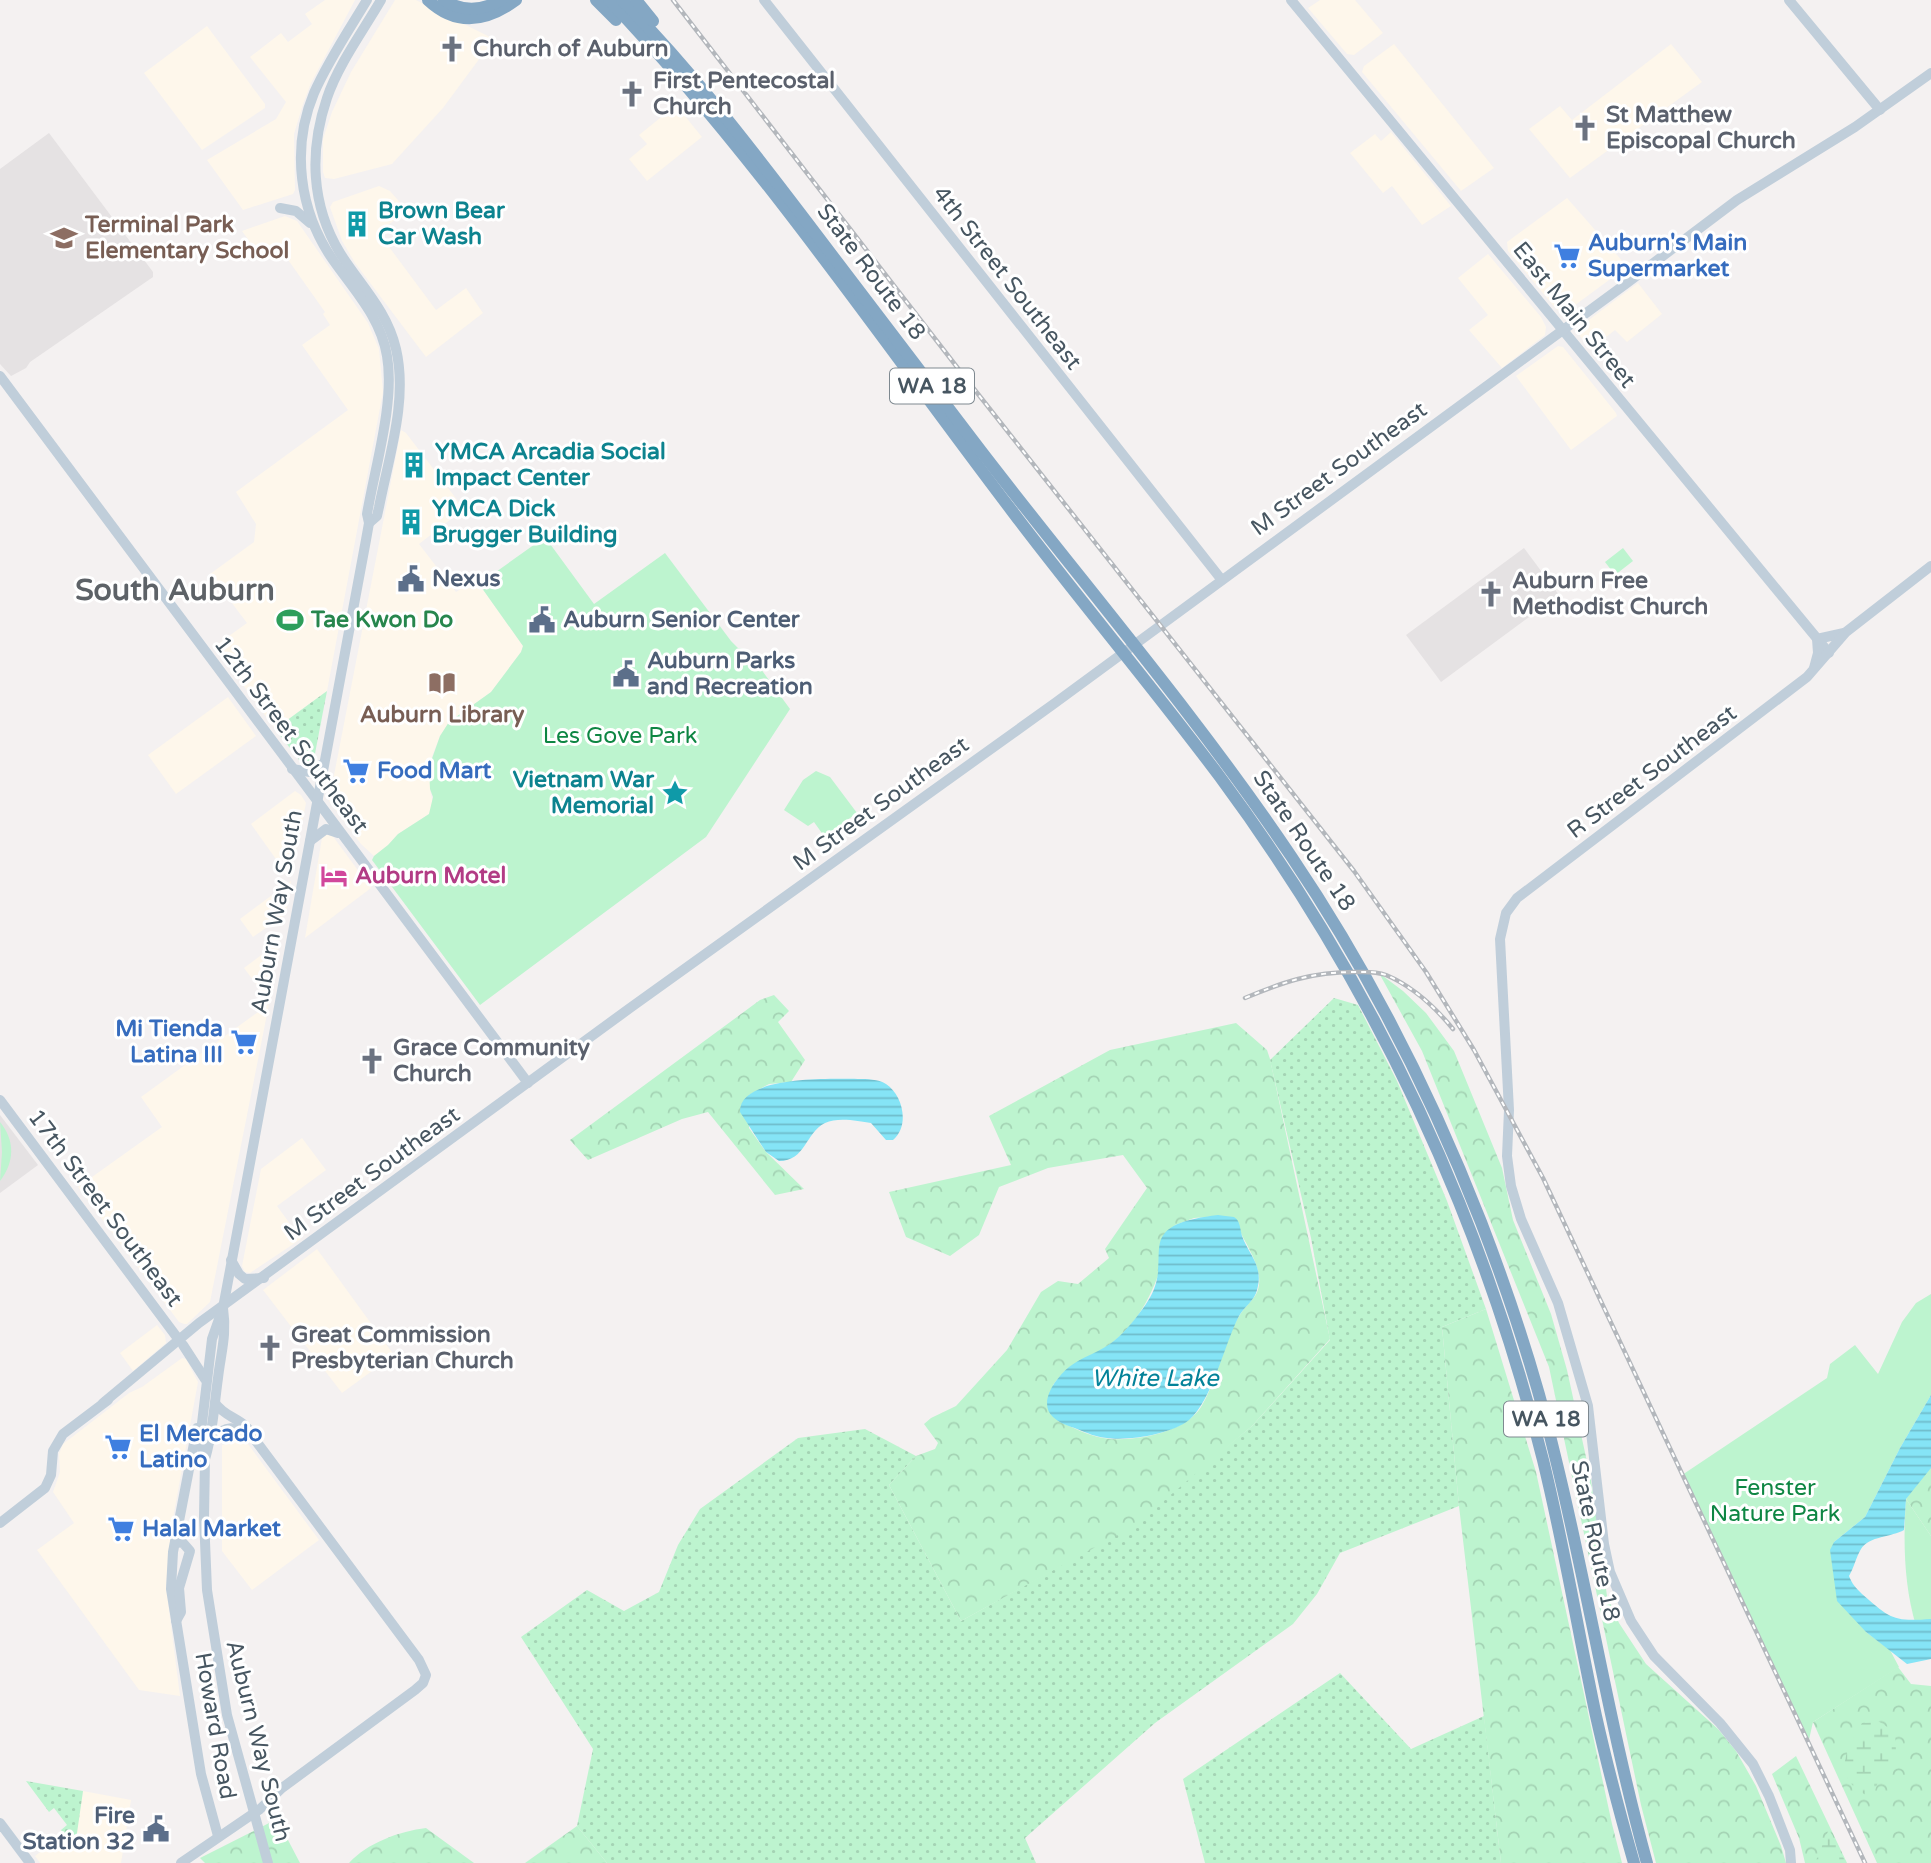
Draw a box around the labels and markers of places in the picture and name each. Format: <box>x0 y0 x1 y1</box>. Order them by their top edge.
church icon: Church of Auburn <box>437 34 467 64</box>
place label: Church of Auburn <box>473 35 668 63</box>
place label: First Pentecostal Church <box>653 67 835 121</box>
church icon: First Pentecostal Church <box>617 79 647 109</box>
place label: St Matthew Episcopal Church <box>1606 101 1796 155</box>
church icon: St Matthew Episcopal Church <box>1570 113 1600 143</box>
place label: Brown Bear Car Wash <box>378 197 506 251</box>
building icon: Brown Bear Car Wash <box>342 209 372 239</box>
place label: Terminal Park Elementary School <box>84 211 289 265</box>
school or university icon: Terminal Park Elementary School <box>49 223 79 253</box>
place label: Auburn's Main Supermarket <box>1588 229 1747 283</box>
supermarket icon: Auburn's Main Supermarket <box>1552 241 1582 271</box>
place label: YMCA Arcadia Social Impact Center <box>435 438 666 492</box>
building icon: YMCA Arcadia Social Impact Center <box>399 450 429 480</box>
place label: YMCA Dick Brugger Building <box>432 495 617 549</box>
building icon: YMCA Dick Brugger Building <box>396 507 426 537</box>
public building icon: Nexus <box>396 564 426 594</box>
place label: Nexus <box>432 565 501 593</box>
place label: Auburn Free Methodist Church <box>1512 567 1708 621</box>
church icon: Auburn Free Methodist Church <box>1476 579 1506 609</box>
sports icon: Tae Kwon Do <box>275 605 305 635</box>
public building icon: Auburn Senior Center <box>527 605 557 635</box>
place label: Tae Kwon Do <box>310 606 453 634</box>
place label: Auburn Senior Center <box>563 606 801 634</box>
place label: Auburn Parks and Recreation <box>647 647 813 701</box>
public building icon: Auburn Parks and Recreation <box>611 659 641 689</box>
library icon: Auburn Library <box>427 668 457 698</box>
place label: Auburn Library <box>360 701 525 729</box>
supermarket icon: Food Mart <box>341 756 371 786</box>
place label: Food Mart <box>377 757 491 785</box>
place label: Vietnam War Memorial <box>513 766 655 820</box>
place icon: Vietnam War Memorial <box>660 778 690 808</box>
hotel icon: Auburn Motel <box>319 861 349 891</box>
place label: Auburn Motel <box>355 862 506 890</box>
place label: Mi Tienda Latina III <box>115 1015 223 1069</box>
supermarket icon: Mi Tienda Latina III <box>229 1027 259 1057</box>
place label: Grace Community Church <box>393 1034 590 1088</box>
church icon: Grace Community Church <box>357 1046 387 1076</box>
place label: Great Commission Presbyterian Church <box>291 1321 514 1375</box>
church icon: Great Commission Presbyterian Church <box>255 1333 285 1363</box>
place label: El Mercado Latino <box>139 1420 262 1474</box>
supermarket icon: El Mercado Latino <box>103 1432 133 1462</box>
supermarket icon: Halal Market <box>106 1514 136 1544</box>
place label: Halal Market <box>142 1515 281 1543</box>
place label: Fire Station 32 <box>23 1802 135 1856</box>
public building icon: Fire Station 32 <box>141 1814 171 1844</box>

